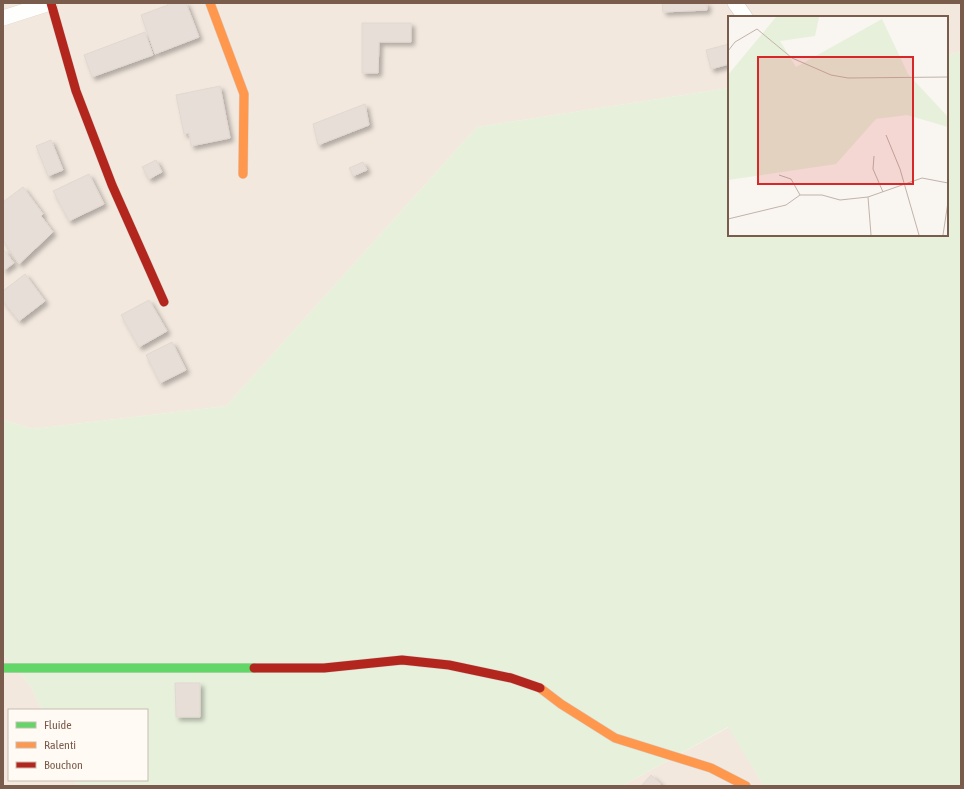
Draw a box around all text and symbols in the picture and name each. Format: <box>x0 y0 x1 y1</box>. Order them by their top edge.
inset map <box>728 16 948 236</box>
legend <box>8 709 148 781</box>
text: Fluide <box>44 718 72 732</box>
text: Ralenti <box>44 738 76 752</box>
text: Bouchon <box>44 758 83 772</box>

